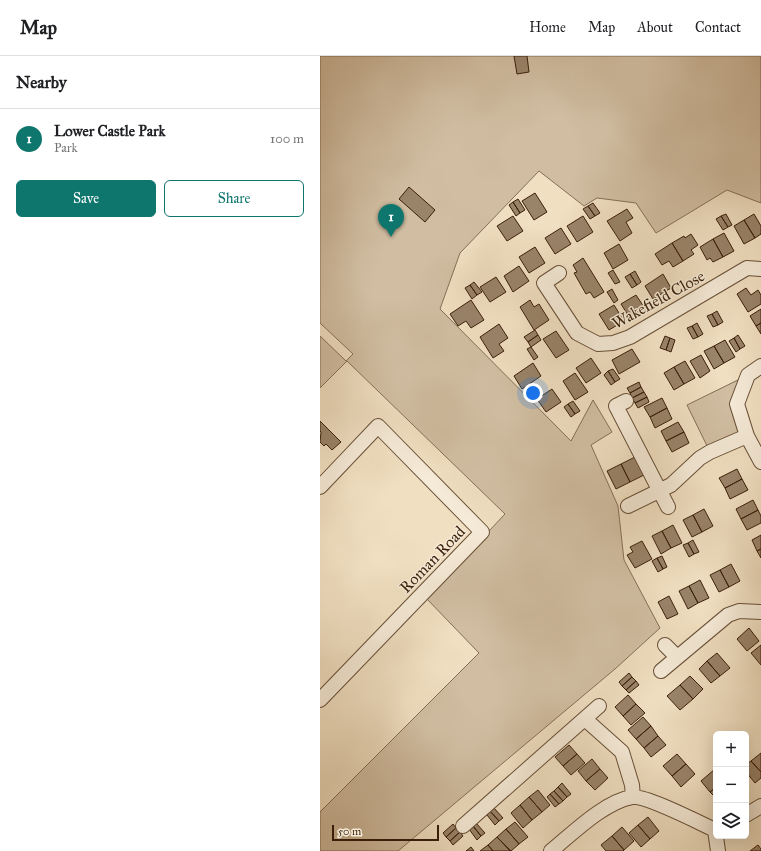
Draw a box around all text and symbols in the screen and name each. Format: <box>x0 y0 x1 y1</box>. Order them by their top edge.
text: Map <box>20 16 57 39</box>
text: Home <box>529 19 566 36</box>
text: Map <box>588 19 615 36</box>
text: About <box>637 19 673 36</box>
text: Contact <box>695 19 741 36</box>
text: Nearby <box>16 72 67 93</box>
text: Lower Castle Park <box>54 122 165 140</box>
text: 1 <box>26 131 32 147</box>
text: 100 m <box>270 131 304 147</box>
text: Park <box>54 140 78 156</box>
button: Save <box>16 180 156 217</box>
button: Share <box>164 180 304 217</box>
pin: 1 <box>378 204 404 237</box>
street label: Wakefield Close <box>609 266 708 333</box>
your location <box>523 383 543 403</box>
street label: Roman Road <box>396 522 469 597</box>
map controls <box>713 731 749 839</box>
button: + <box>713 731 749 767</box>
button: − <box>713 767 749 803</box>
button: layers <box>713 803 749 839</box>
scale bar <box>332 823 439 842</box>
text: 50 m <box>338 825 361 838</box>

